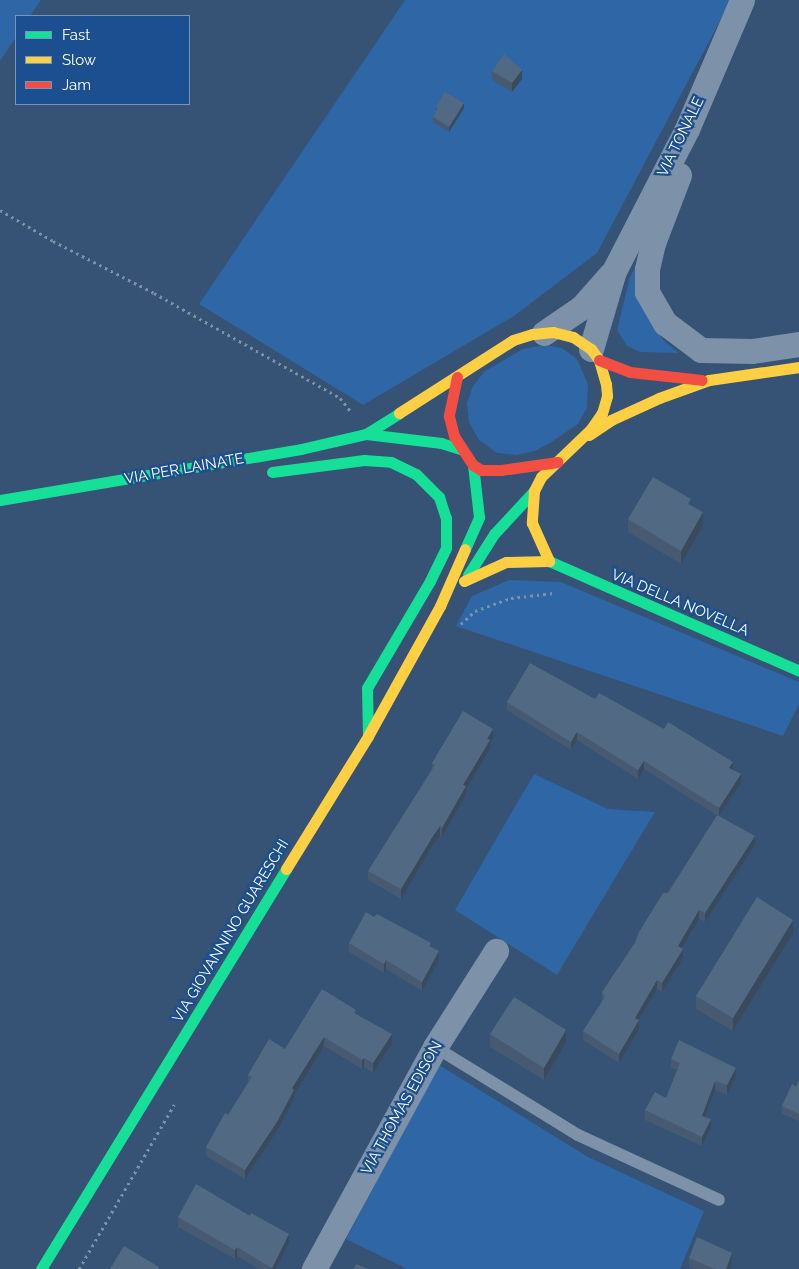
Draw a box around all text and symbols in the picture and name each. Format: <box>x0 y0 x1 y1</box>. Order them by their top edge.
legend <box>15 15 190 105</box>
text: Fast <box>62 26 90 44</box>
text: Slow <box>62 51 96 69</box>
text: Jam <box>62 76 91 94</box>
street label: VIA TONALE <box>654 94 708 180</box>
street label: VIA PER LAINATE <box>123 450 245 488</box>
street label: VIA DELLA NOVELLA <box>608 566 752 640</box>
street label: VIA GIOVANNINO GUARESCHI <box>169 836 293 1026</box>
street label: VIA THOMAS EDISON <box>358 1038 446 1178</box>

